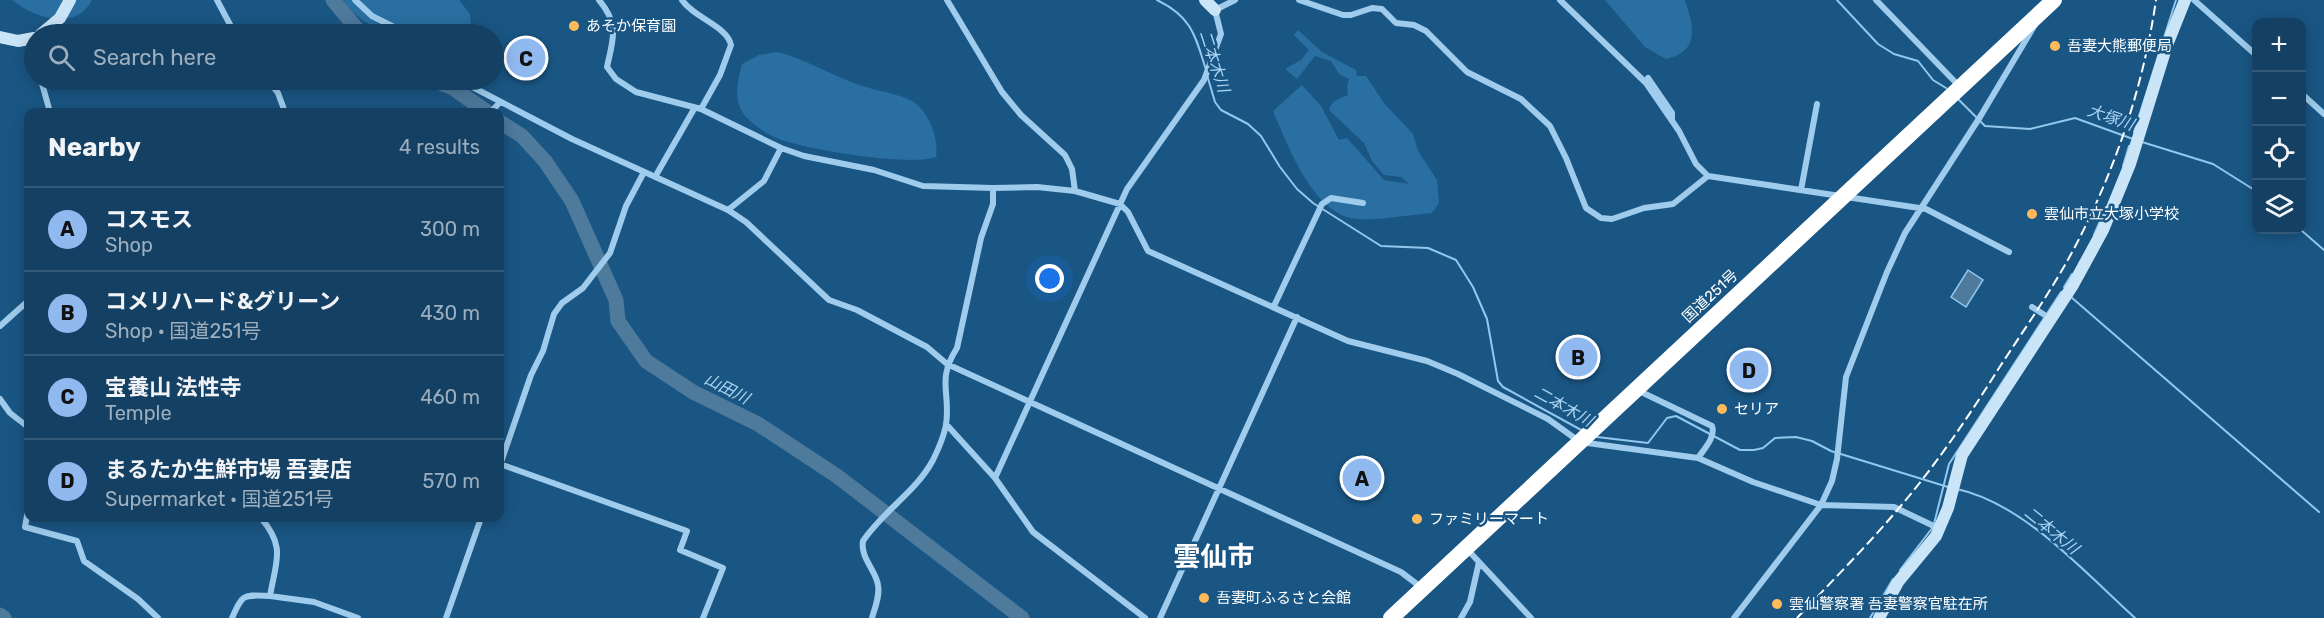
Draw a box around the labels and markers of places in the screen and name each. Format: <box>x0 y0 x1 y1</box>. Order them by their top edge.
place label: あそか保育園 <box>586 17 676 35</box>
marker: あそか保育園 <box>567 19 581 33</box>
pin: C <box>506 36 546 80</box>
place label: 吾妻大熊郵便局 <box>2067 37 2172 55</box>
marker: 吾妻大熊郵便局 <box>2048 39 2062 53</box>
place label: 雲仙市立大塚小学校 <box>2044 205 2179 223</box>
marker: 雲仙市立大塚小学校 <box>2025 207 2039 221</box>
pin: B <box>1558 334 1598 380</box>
pin: D <box>1730 348 1768 392</box>
place label: セリア <box>1734 400 1779 418</box>
marker: セリア <box>1715 402 1729 416</box>
pin: A <box>1342 456 1382 500</box>
place label: ファミリーマート <box>1429 510 1549 528</box>
marker: ファミリーマート <box>1410 512 1424 526</box>
place label: 吾妻町ふるさと会館 <box>1216 589 1351 607</box>
marker: 吾妻町ふるさと会館 <box>1197 591 1211 605</box>
place label: 雲仙警察署 吾妻警察官駐在所 <box>1789 595 1988 613</box>
marker: 雲仙警察署 吾妻警察官駐在所 <box>1770 597 1784 611</box>

